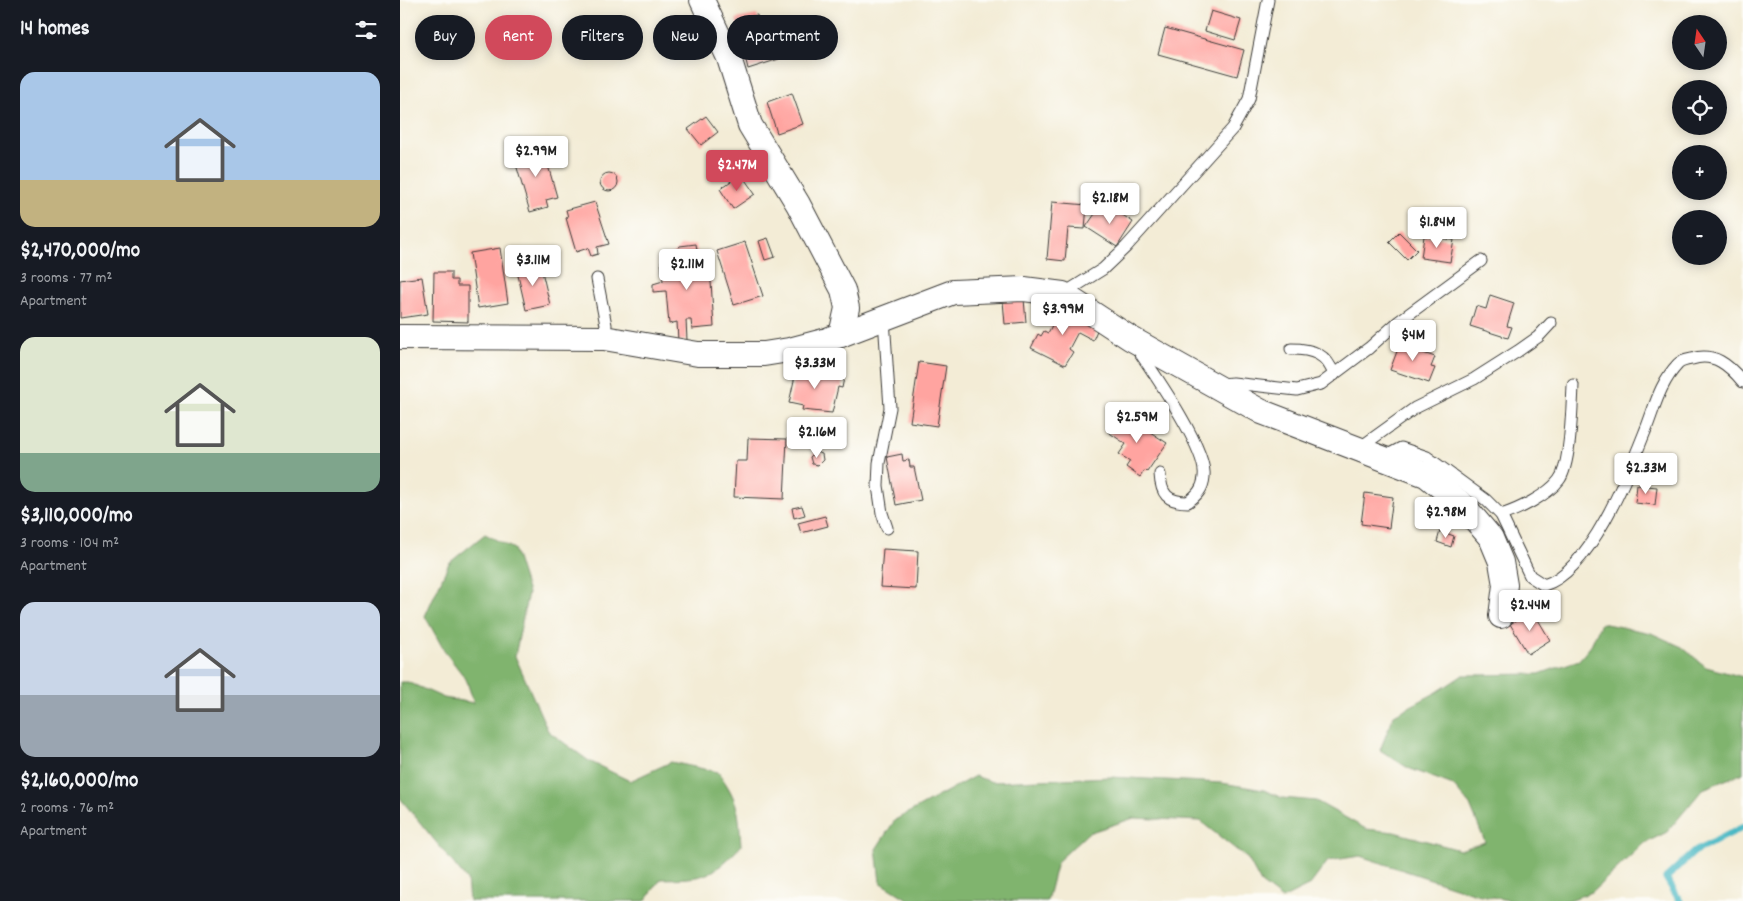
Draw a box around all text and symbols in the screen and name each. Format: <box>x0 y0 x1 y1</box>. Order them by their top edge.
text: 14 homes <box>20 15 90 45</box>
chip: Buy <box>415 15 475 60</box>
chip: Rent <box>485 15 552 60</box>
chip: Filters <box>562 15 643 60</box>
chip: New <box>653 15 717 60</box>
chip: Apartment <box>727 15 838 60</box>
north arrow <box>1672 15 1728 70</box>
map controls <box>1672 15 1727 265</box>
icon: filters <box>352 16 380 44</box>
button: locate <box>1672 80 1727 135</box>
icon: home <box>155 105 245 195</box>
pin: $2.99M <box>495 136 577 178</box>
text: $2.99M <box>515 140 557 163</box>
button: + <box>1672 145 1727 200</box>
pin: $2.47M <box>696 150 778 192</box>
text: $2.47M <box>717 154 757 177</box>
pin: $2.18M <box>1069 182 1151 225</box>
text: $2.18M <box>1091 187 1129 210</box>
pin: $1.84M <box>1396 206 1478 249</box>
button: − <box>1672 210 1727 265</box>
text: $1.84M <box>1419 211 1455 234</box>
text: $2,470,000/mo <box>20 237 140 267</box>
pin: $3.11M <box>492 244 574 287</box>
pin: $2.11M <box>646 248 728 291</box>
text: $3.11M <box>516 249 550 272</box>
text: $2.11M <box>670 253 704 276</box>
text: 3 rooms · 77 m² <box>20 267 112 290</box>
text: Apartment <box>20 290 87 313</box>
pin: $3.99M <box>1022 294 1104 336</box>
text: $3.99M <box>1042 298 1084 321</box>
pin: $4M <box>1389 320 1437 362</box>
text: $4M <box>1401 324 1425 347</box>
pin: $3.33M <box>774 348 856 390</box>
text: $3.33M <box>794 352 836 375</box>
icon: home <box>155 370 245 460</box>
pin: $2.59M <box>1096 402 1178 444</box>
text: $2.59M <box>1116 406 1158 429</box>
pin: $2.16M <box>776 416 858 459</box>
text: $2.16M <box>798 421 836 444</box>
pin: $2.33M <box>1605 452 1687 495</box>
text: $2.33M <box>1625 457 1667 480</box>
pin: $2.98M <box>1405 496 1487 539</box>
text: $2.98M <box>1426 501 1466 524</box>
text: $3,110,000/mo <box>20 502 133 532</box>
text: 3 rooms · 104 m² <box>20 532 119 555</box>
text: Apartment <box>20 555 87 578</box>
pin: $2.44M <box>1489 590 1571 632</box>
text: $2.44M <box>1510 594 1550 617</box>
icon: home <box>155 635 245 725</box>
text: $2,160,000/mo <box>20 767 138 797</box>
text: 2 rooms · 76 m² <box>20 797 114 820</box>
text: Apartment <box>20 820 87 843</box>

